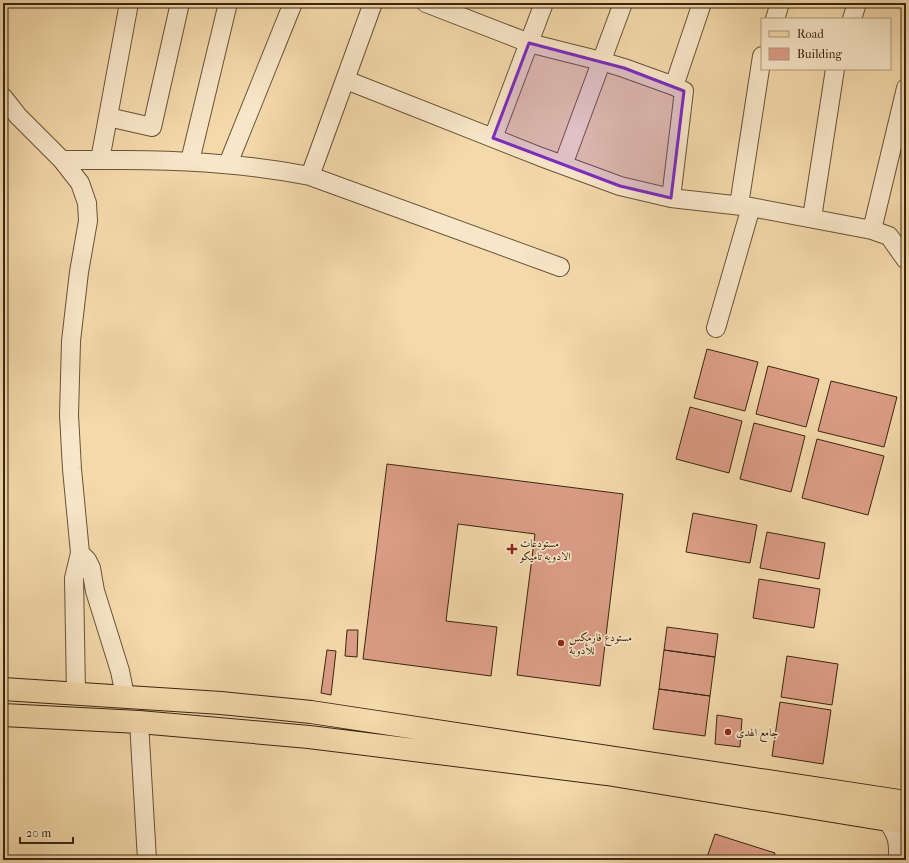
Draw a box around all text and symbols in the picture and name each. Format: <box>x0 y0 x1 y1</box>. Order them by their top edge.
legend <box>761 18 891 70</box>
text: Road <box>797 27 824 41</box>
text: Building <box>797 47 842 61</box>
place label: مستودعات الادويه تاميكو <box>519 537 571 563</box>
marker: مستودعات الادويه تاميكو <box>507 544 517 554</box>
place label: مستودع فارمكس للأدوبة <box>569 631 632 657</box>
marker: مستودع فارمكس للأدوبة <box>556 638 566 648</box>
place label: جامع الهدى <box>736 726 779 742</box>
marker: جامع الهدى <box>723 727 733 737</box>
scale bar <box>20 819 73 845</box>
text: 20 m <box>26 826 51 840</box>

